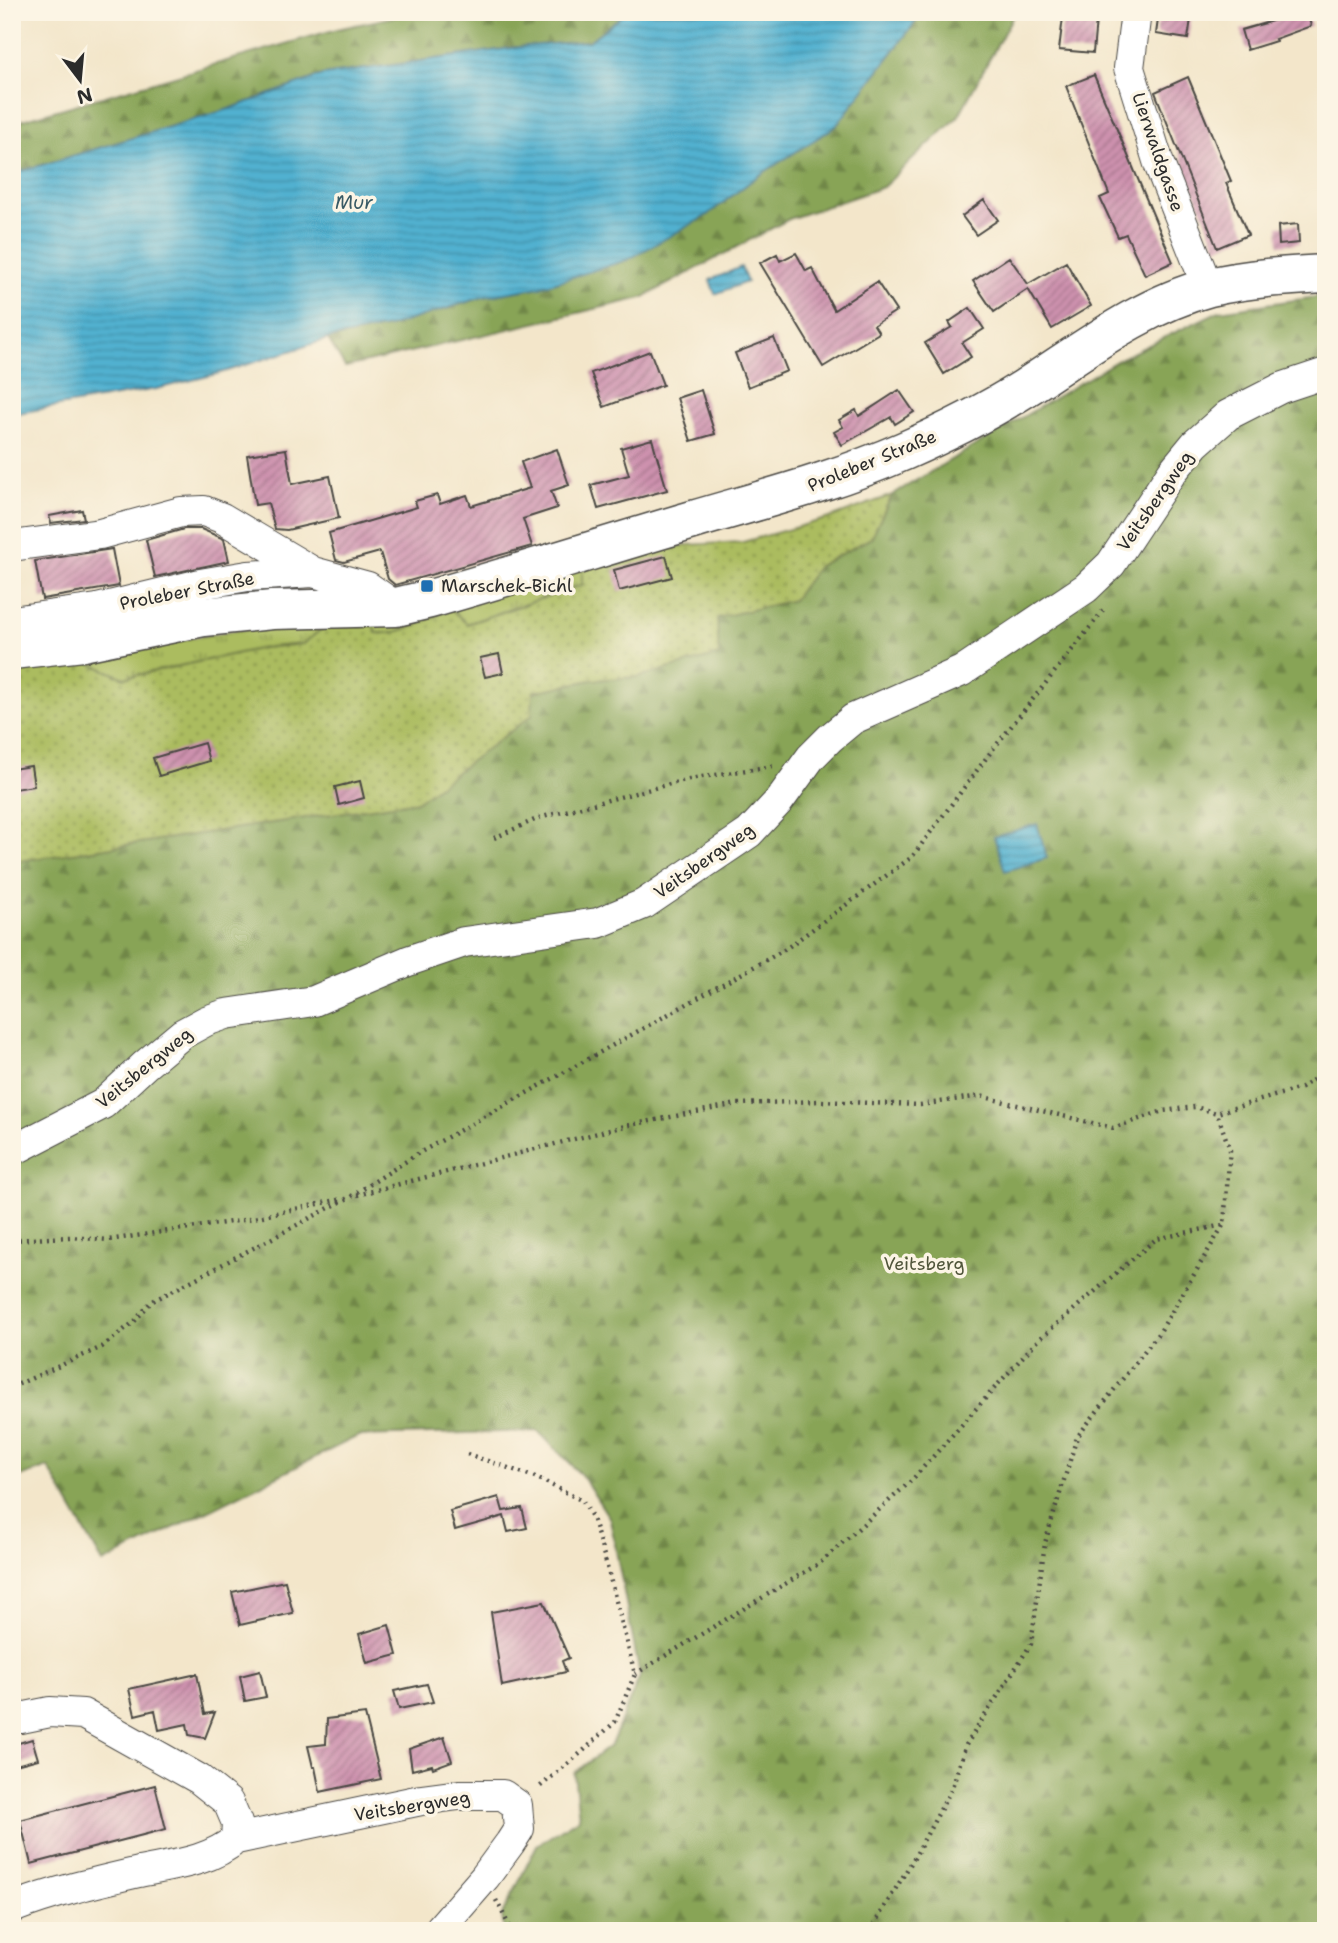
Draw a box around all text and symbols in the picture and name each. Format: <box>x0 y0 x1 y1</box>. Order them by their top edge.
north arrow <box>46 46 116 116</box>
text: N <box>74 82 95 110</box>
street label: Lierwaldgasse <box>1126 89 1190 215</box>
water label: Mur <box>335 190 374 215</box>
street label: Proleber Straße <box>804 424 940 498</box>
street label: Veitsbergweg <box>1112 446 1198 556</box>
street label: Proleber Straße <box>117 566 257 616</box>
place label: Marschek-Bichl <box>441 574 573 598</box>
marker: Marschek-Bichl <box>419 578 435 594</box>
street label: Veitsbergweg <box>649 818 759 904</box>
street label: Veitsbergweg <box>91 1022 197 1114</box>
park label: Veitsberg <box>883 1252 965 1276</box>
street label: Veitsbergweg <box>352 1785 472 1827</box>

